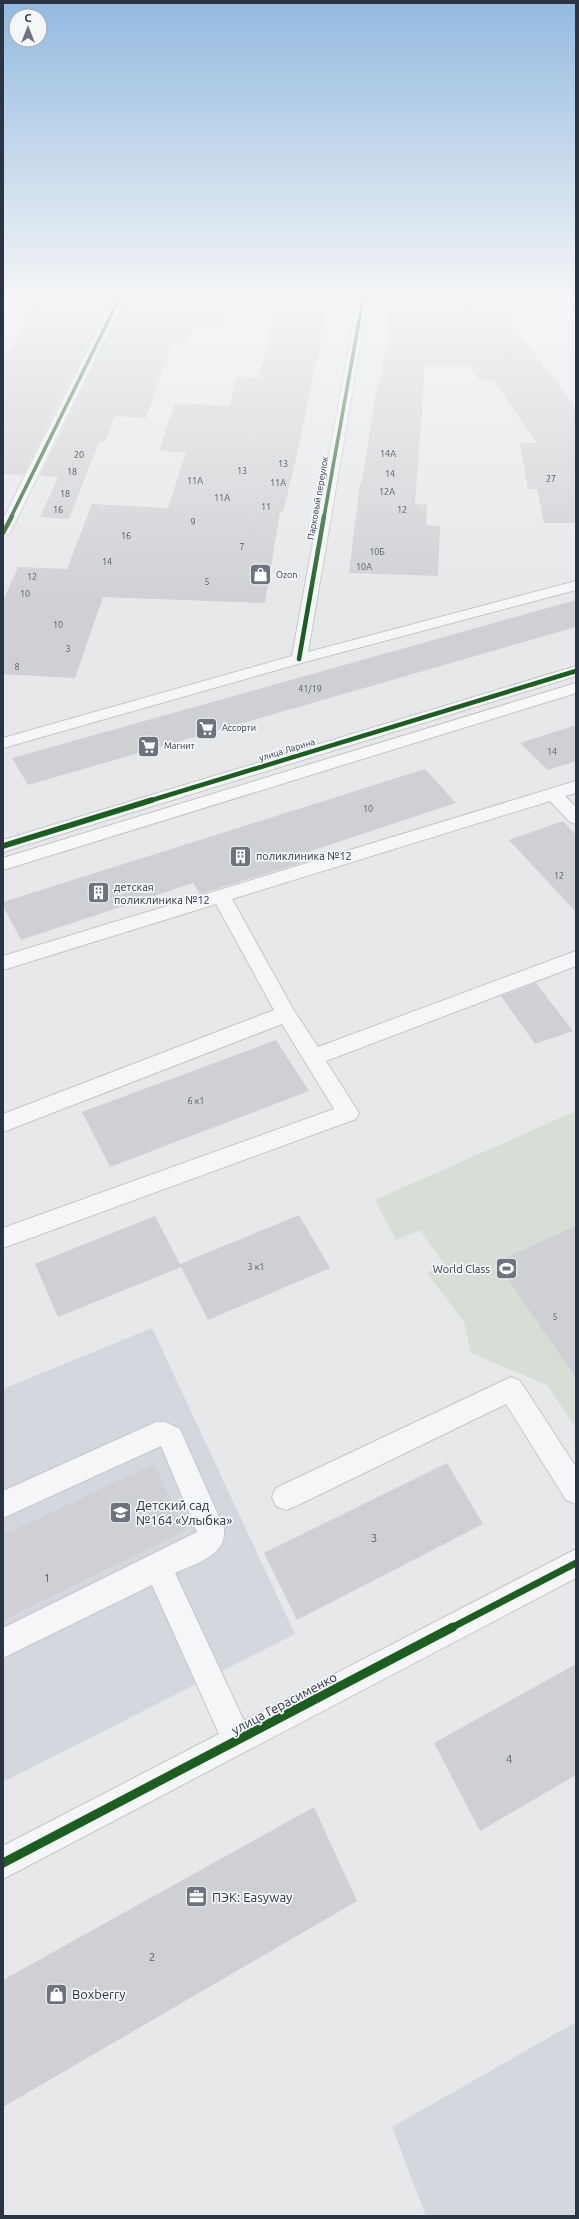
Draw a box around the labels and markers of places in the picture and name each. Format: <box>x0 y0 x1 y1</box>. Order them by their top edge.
shop icon: Ozon <box>247 562 273 588</box>
place label: Ozon <box>276 570 297 580</box>
supermarket icon: Ассорти <box>193 715 219 741</box>
place label: Ассорти <box>222 723 256 733</box>
supermarket icon: Магнит <box>136 733 162 759</box>
place label: Магнит <box>164 741 195 751</box>
building icon: поликлиника №12 <box>227 843 253 869</box>
place label: поликлиника №12 <box>256 850 352 862</box>
building icon: детская поликлиника №12 <box>85 880 111 906</box>
place label: детская поликлиника №12 <box>114 881 210 906</box>
sports icon: World Class <box>493 1256 519 1282</box>
place label: World Class <box>433 1263 490 1275</box>
place label: Детский сад №164 «Улыбка» <box>136 1498 232 1527</box>
school or university icon: Детский сад №164 «Улыбка» <box>107 1499 133 1525</box>
office icon: ПЭК: Easyway <box>184 1884 210 1910</box>
place label: ПЭК: Easyway <box>212 1890 292 1904</box>
shop icon: Boxberry <box>43 1981 69 2007</box>
place label: Boxberry <box>72 1987 125 2001</box>

